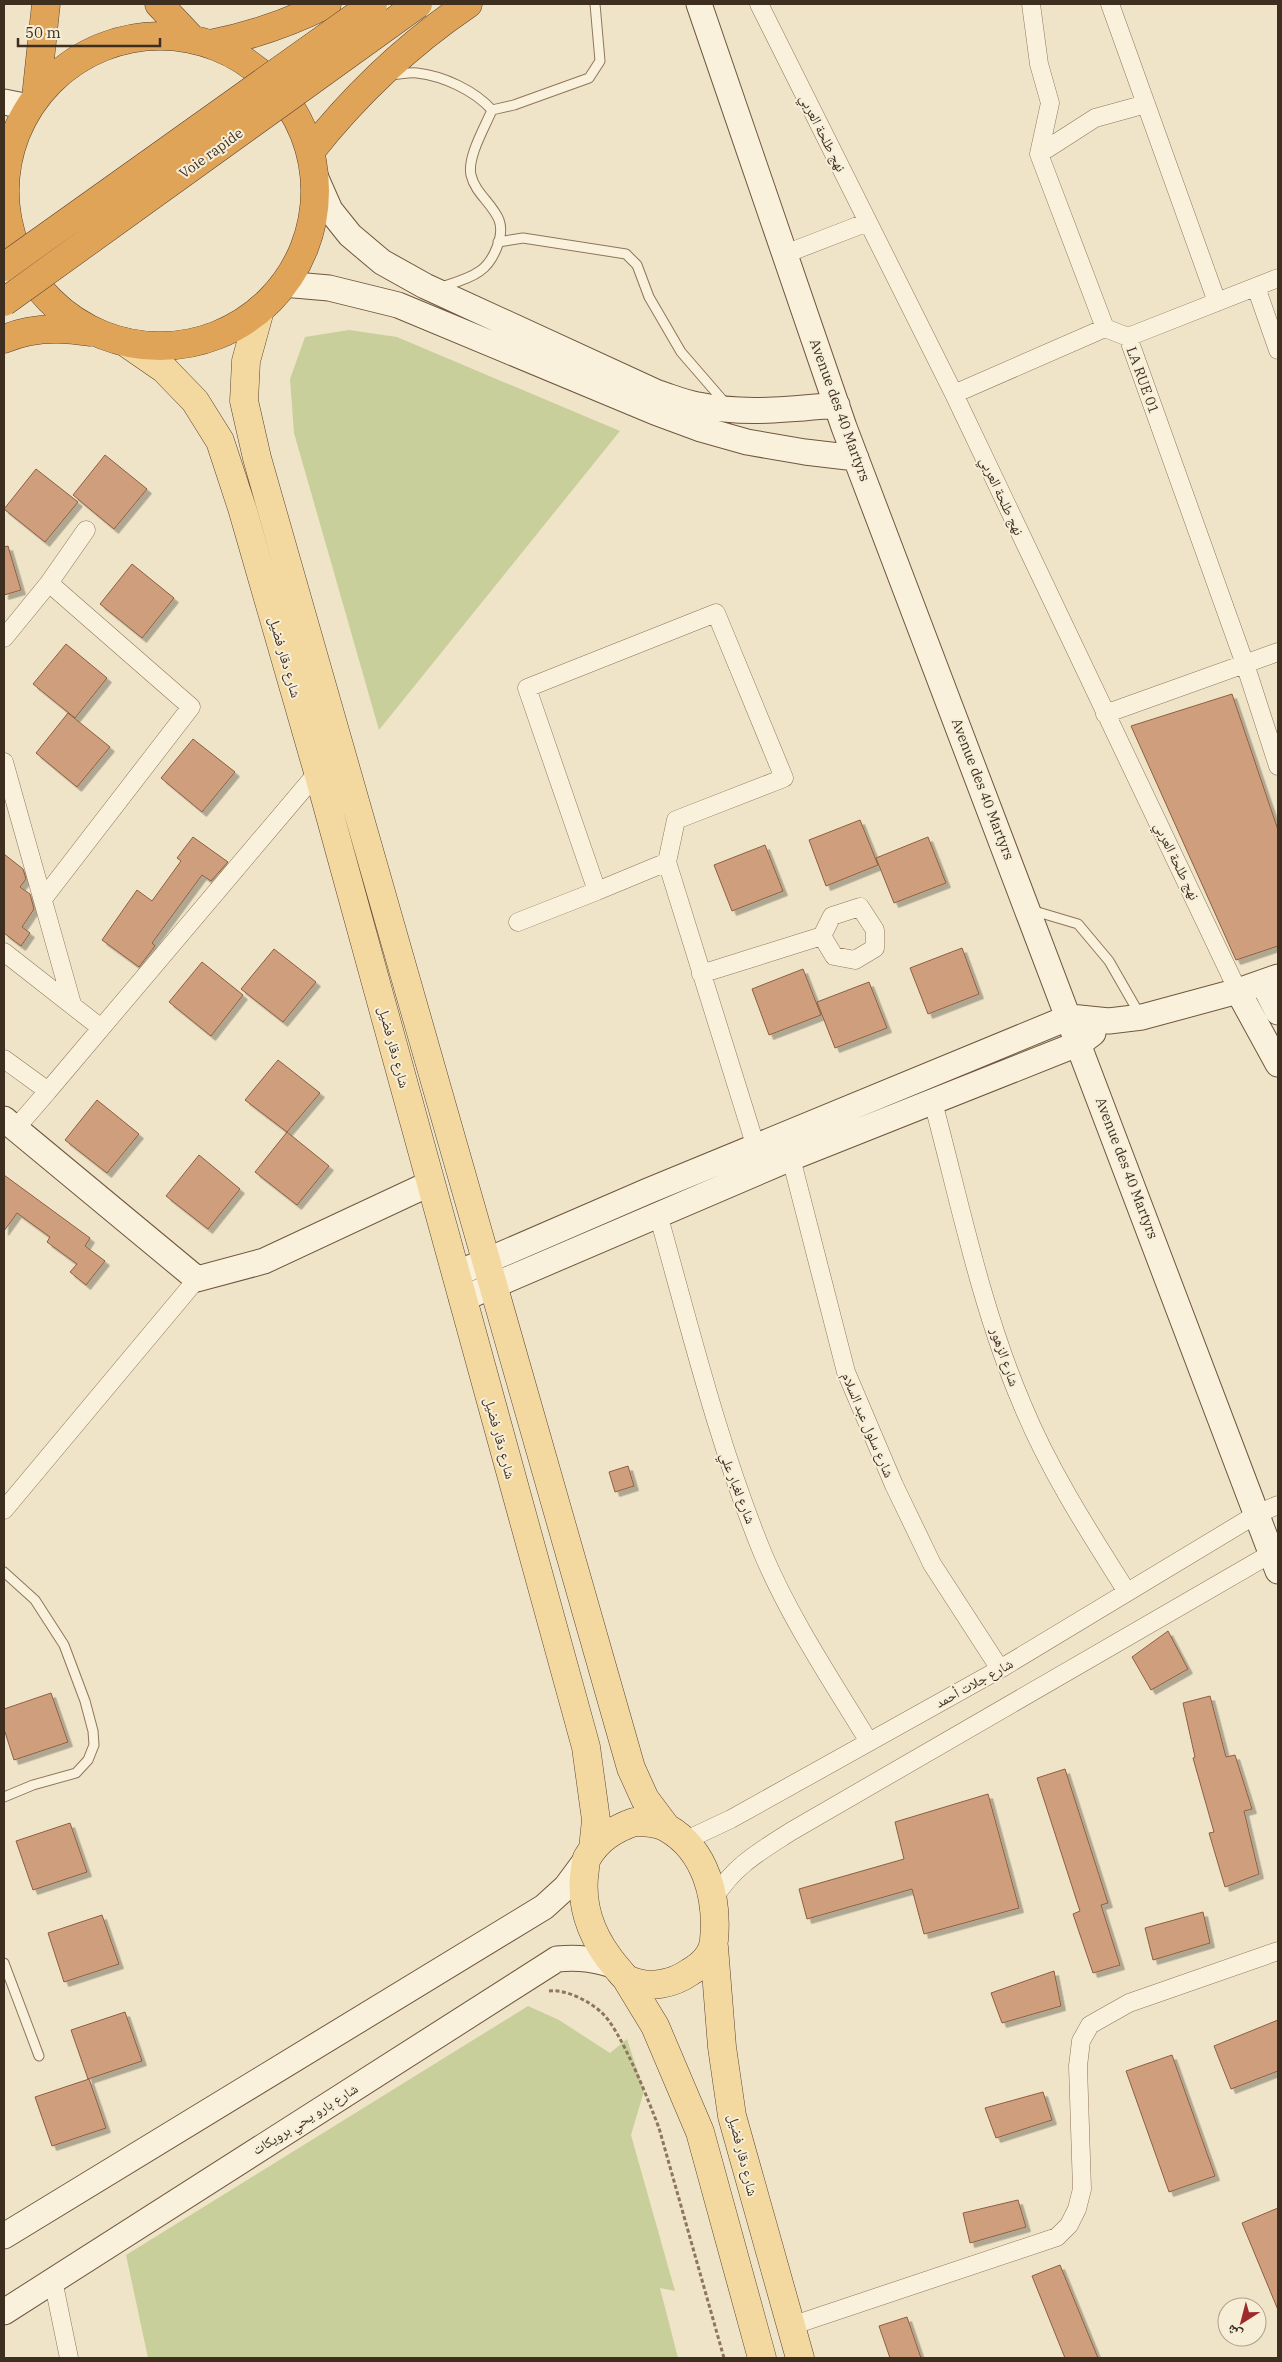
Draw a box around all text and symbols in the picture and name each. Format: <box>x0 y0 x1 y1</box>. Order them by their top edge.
scale bar <box>18 15 160 47</box>
text: 50 m <box>25 23 61 42</box>
street label: نهج طلحة العربي <box>794 91 850 176</box>
street label: Voie rapide <box>176 124 246 182</box>
street label: Avenue des 40 Martyrs <box>806 336 874 484</box>
street label: LA RUE 01 <box>1123 344 1163 416</box>
street label: نهج طلحة العربي <box>974 454 1028 539</box>
street label: شارع دقار فضيل <box>264 614 305 700</box>
street label: Avenue des 40 Martyrs <box>948 716 1018 863</box>
street label: نهج طلحة العربي <box>1148 819 1204 904</box>
street label: شارع دقار فضيل <box>373 1004 414 1090</box>
street label: Avenue des 40 Martyrs <box>1092 1095 1162 1242</box>
street label: شارع الزهور <box>985 1324 1023 1389</box>
street label: شارع سلول عبد السلام <box>837 1370 898 1481</box>
street label: شارع دقار فضيل <box>479 1395 520 1481</box>
street label: شارع لغبار علي <box>714 1450 760 1527</box>
street label: شارع جلات أحمد <box>932 1654 1016 1713</box>
street label: شارع بارو يحي برويكات <box>249 2079 362 2161</box>
street label: شارع دقار فضيل <box>723 2112 762 2198</box>
north arrow <box>1217 2297 1267 2347</box>
text: ش <box>1223 2321 1246 2344</box>

